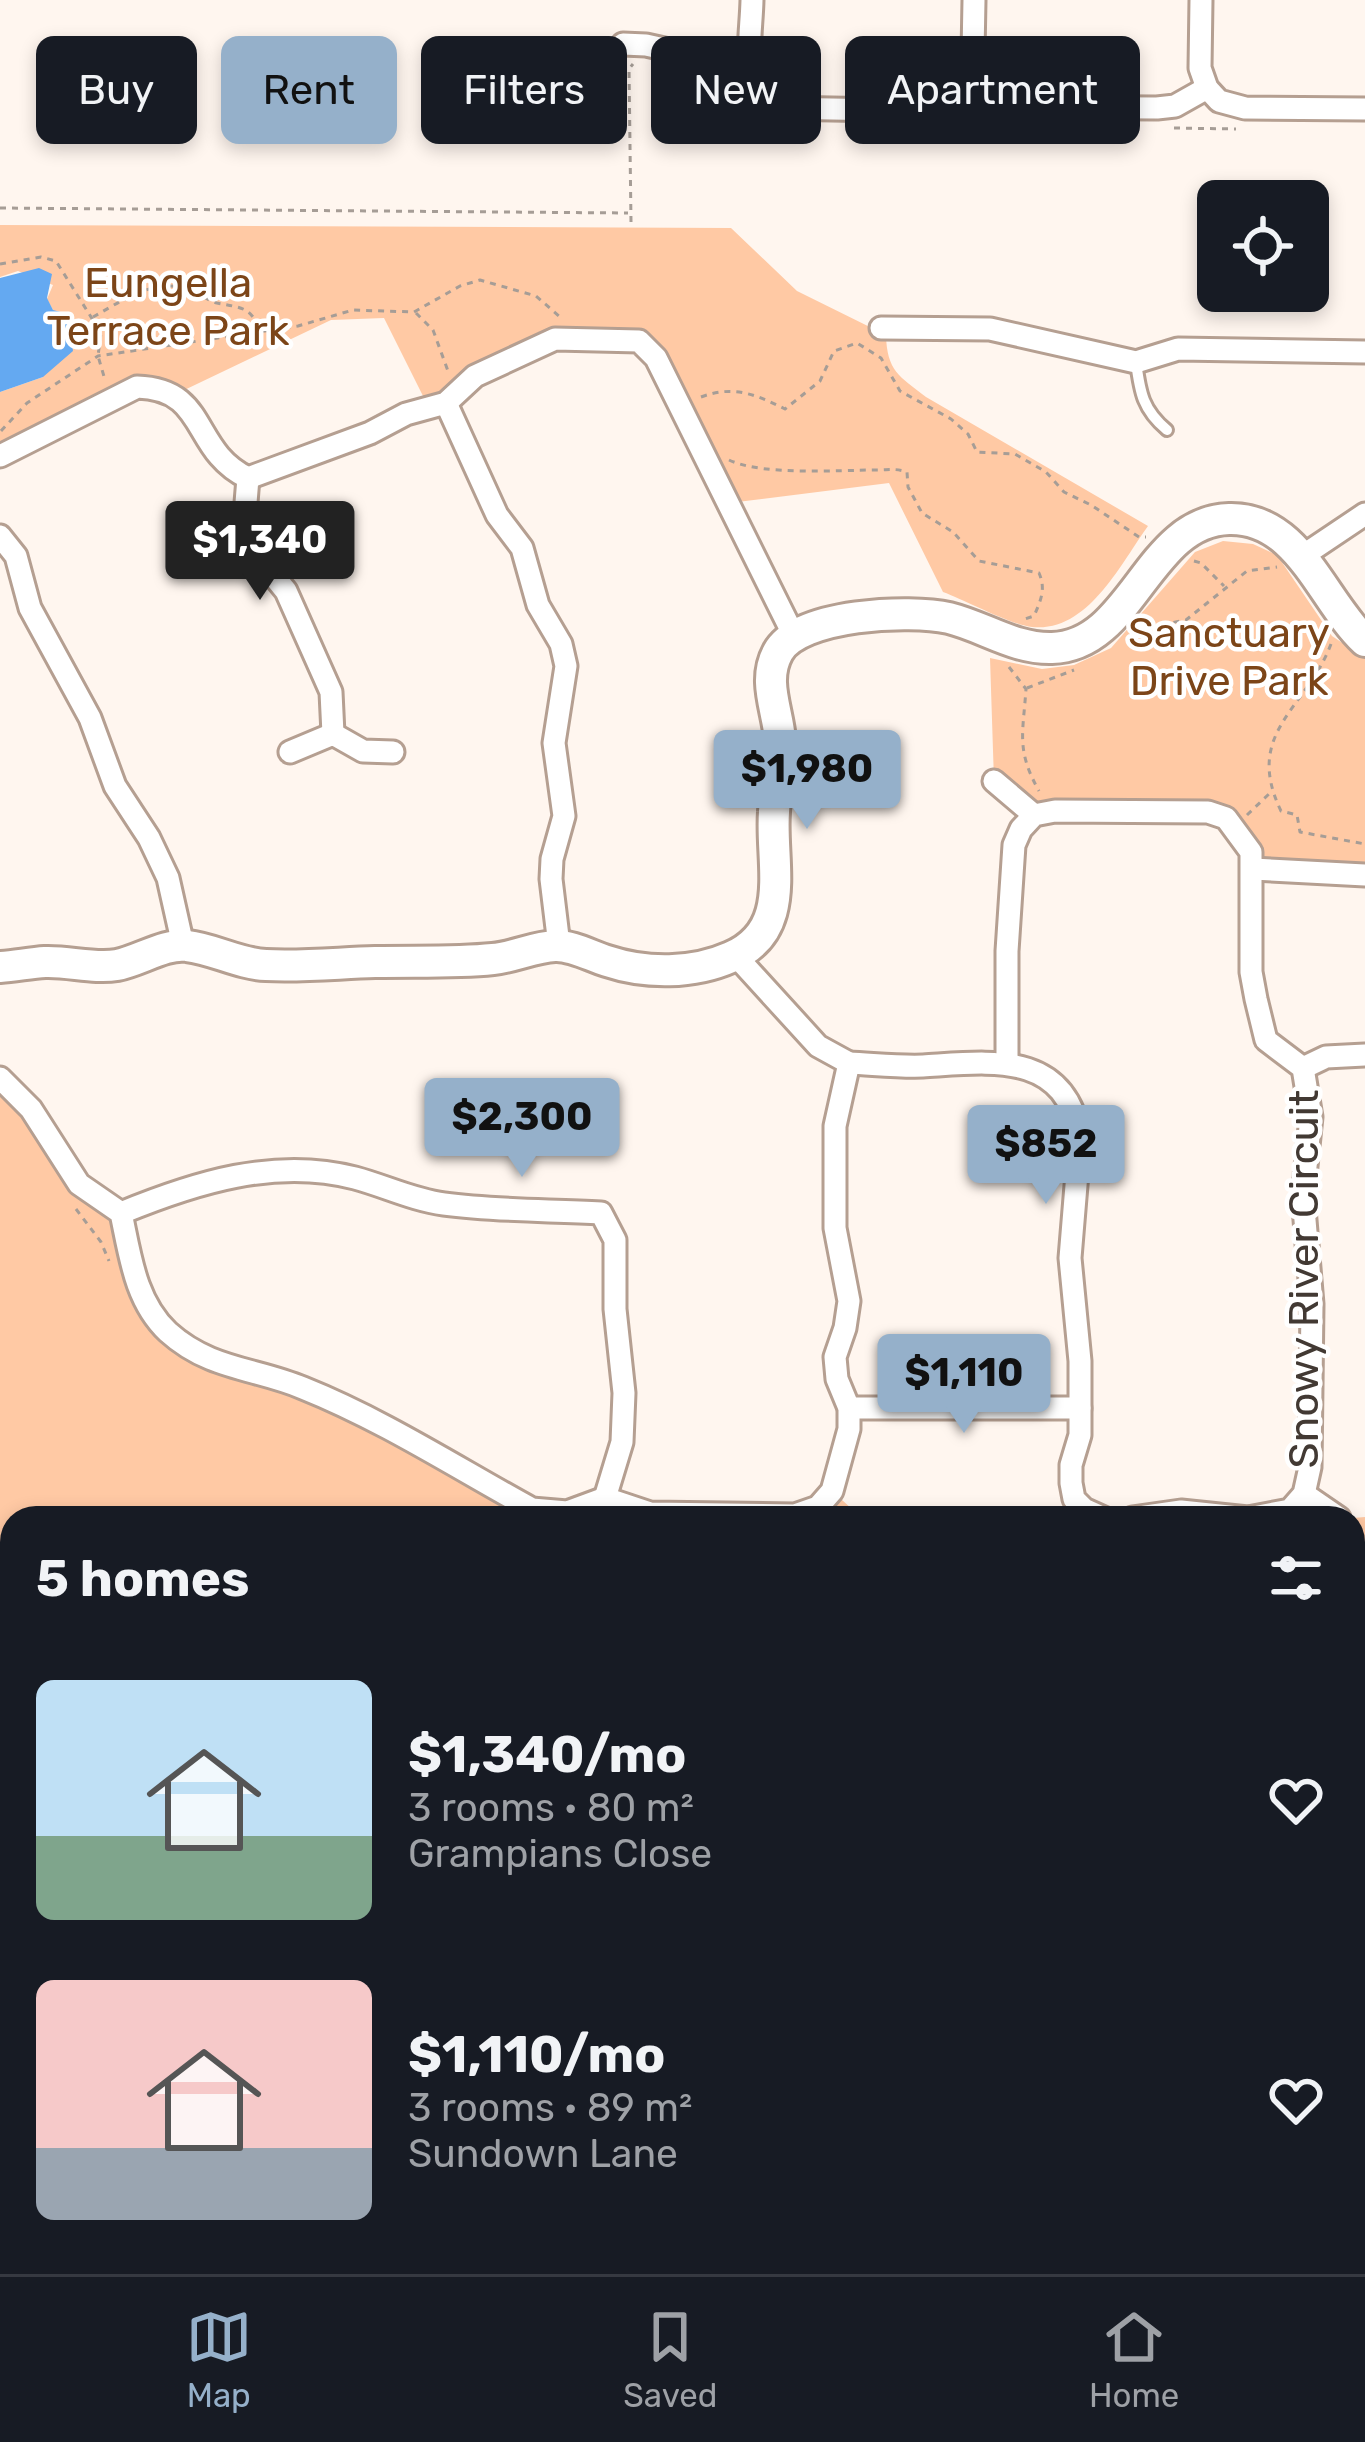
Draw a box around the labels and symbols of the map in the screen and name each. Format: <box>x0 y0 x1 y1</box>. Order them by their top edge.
park label: Eungella Terrace Park <box>47 258 290 356</box>
pin: $1,340 <box>162 501 358 603</box>
park label: Sanctuary Drive Park <box>1128 608 1330 706</box>
pin: $1,980 <box>709 730 905 832</box>
pin: $2,300 <box>424 1078 620 1180</box>
street label: Snowy River Circuit <box>1279 1090 1329 1468</box>
pin: $852 <box>975 1105 1117 1207</box>
pin: $1,110 <box>866 1334 1062 1436</box>

